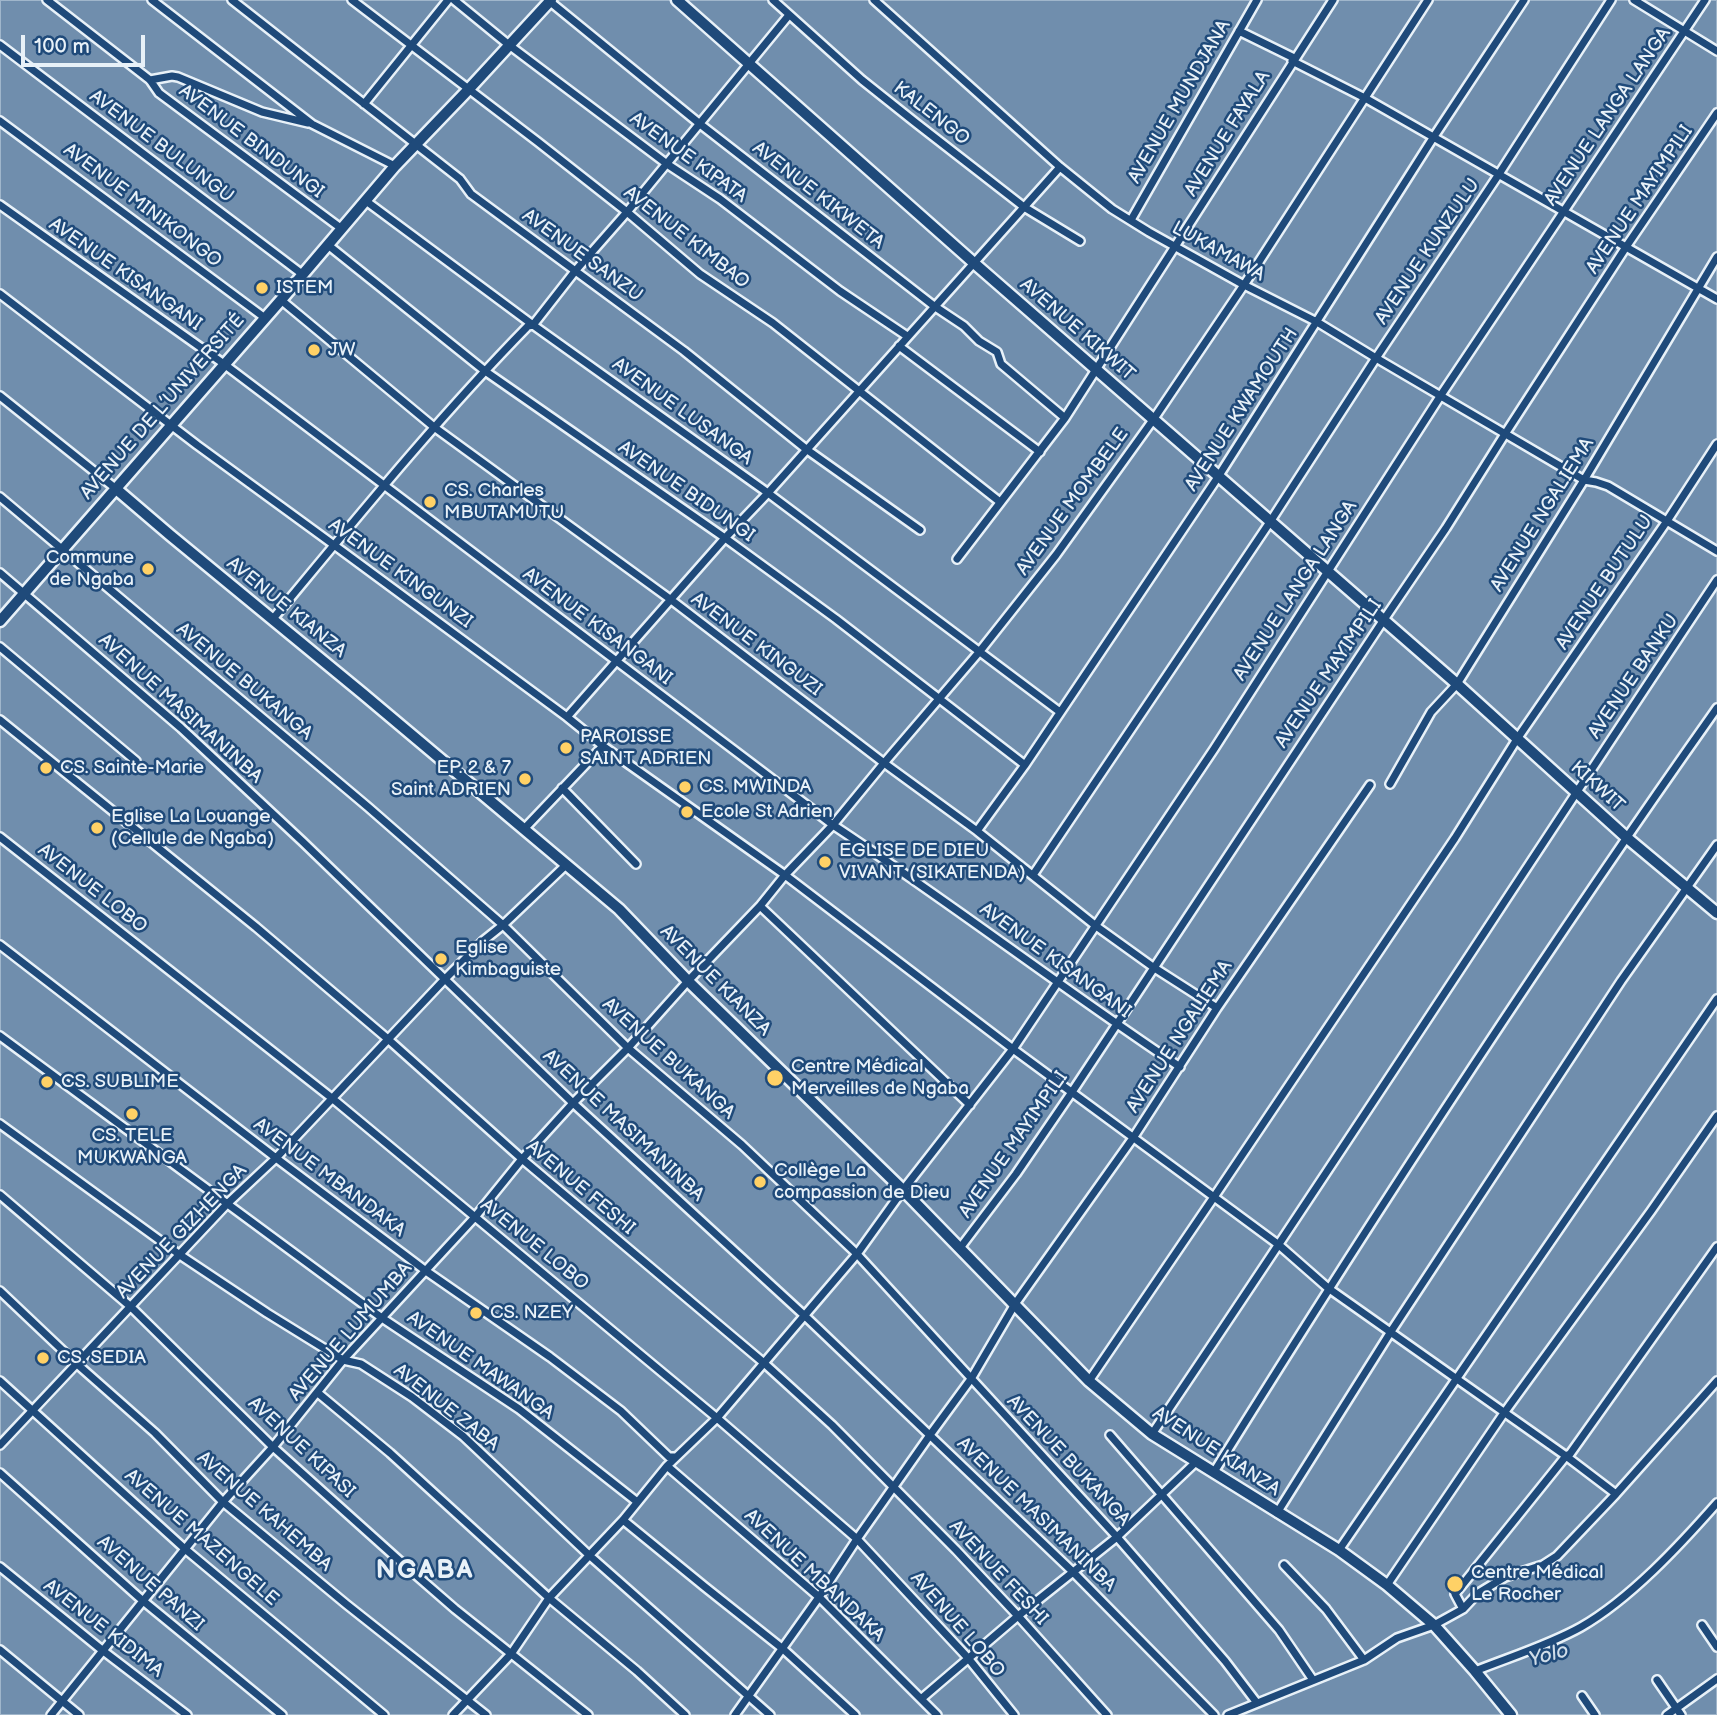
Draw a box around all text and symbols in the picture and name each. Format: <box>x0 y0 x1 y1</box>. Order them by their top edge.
street label: AVENUE MUNDJANA <box>1124 16 1236 188</box>
scale bar <box>24 21 149 65</box>
street label: AVENUE LANGA LANGA <box>1540 24 1676 210</box>
text: 100 m <box>34 34 90 59</box>
street label: AVENUE FAYALA <box>1180 67 1276 201</box>
street label: KALENGO <box>888 77 974 151</box>
street label: AVENUE BINDUNGI <box>174 80 328 204</box>
street label: AVENUE BULUNGU <box>85 85 237 209</box>
street label: AVENUE KIPATA <box>625 108 751 208</box>
street label: AVENUE MAYIMPILI <box>1582 121 1698 279</box>
street label: AVENUE KIKWETA <box>747 137 889 255</box>
street label: AVENUE MINIKONGO <box>58 139 226 273</box>
street label: AVENUE KUNZULU <box>1371 175 1485 329</box>
street label: AVENUE KIMBAO <box>619 182 753 294</box>
street label: AVENUE SANZU <box>517 205 647 307</box>
street label: AVENUE KISANGANI <box>44 214 206 336</box>
street label: LUKAMAWA <box>1167 217 1269 287</box>
street label: AVENUE KIKWIT <box>1015 274 1139 386</box>
place label: ISTEM <box>276 277 333 299</box>
marker: ISTEM <box>254 280 270 296</box>
street label: AVENUE DE L’UNIVERSITÉ <box>76 309 250 505</box>
street label: AVENUE KWAMOUTH <box>1181 324 1303 496</box>
place label: JW <box>328 339 356 361</box>
marker: JW <box>306 342 322 358</box>
street label: AVENUE LUSANGA <box>607 353 757 471</box>
street label: AVENUE MOMBELE <box>1012 424 1134 580</box>
street label: AVENUE NGALIEMA <box>1486 434 1600 596</box>
street label: AVENUE BIDUNGI <box>613 436 759 548</box>
place label: CS. Charles MBUTAMUTU <box>444 480 564 524</box>
marker: CS. Charles MBUTAMUTU <box>422 494 438 510</box>
street label: AVENUE LANGA LANGA <box>1229 497 1363 685</box>
street label: AVENUE BUTULU <box>1552 511 1658 655</box>
street label: AVENUE KINGUNZI <box>324 514 476 634</box>
place label: Commune de Ngaba <box>46 547 134 591</box>
street label: AVENUE KIANZA <box>222 553 350 663</box>
marker: Commune de Ngaba <box>140 561 156 577</box>
street label: AVENUE KISANGANI <box>518 563 676 691</box>
street label: AVENUE KINGUZI <box>686 588 826 702</box>
street label: AVENUE MAYIMPILI <box>1271 595 1387 753</box>
street label: AVENUE BANKU <box>1584 610 1684 744</box>
street label: AVENUE BUKANGA <box>171 618 317 746</box>
street label: AVENUE MASIMANINBA <box>93 629 267 789</box>
place label: PAROISSE SAINT ADRIEN <box>580 726 711 770</box>
marker: PAROISSE SAINT ADRIEN <box>558 740 574 756</box>
place label: CS. Sainte-Marie <box>60 757 204 779</box>
place label: EP. 2 & 7 Saint ADRIEN <box>391 757 511 801</box>
street label: KIKWIT <box>1565 757 1629 817</box>
marker: CS. Sainte-Marie <box>38 760 54 776</box>
marker: EP. 2 & 7 Saint ADRIEN <box>517 771 533 787</box>
place label: CS. MWINDA <box>699 776 811 798</box>
marker: CS. MWINDA <box>677 779 693 795</box>
place label: Ecole St Adrien <box>701 801 833 823</box>
marker: Ecole St Adrien <box>679 804 695 820</box>
place label: Eglise La Louange (Cellule de Ngaba) <box>111 806 274 850</box>
marker: Eglise La Louange (Cellule de Ngaba) <box>89 820 105 836</box>
street label: AVENUE LOBO <box>33 839 151 939</box>
place label: EGLISE DE DIEU VIVANT (SIKATENDA) <box>839 840 1026 884</box>
marker: EGLISE DE DIEU VIVANT (SIKATENDA) <box>817 854 833 870</box>
street label: AVENUE KISANGANI <box>975 898 1135 1024</box>
street label: AVENUE KIANZA <box>655 921 775 1041</box>
place label: Eglise Kimbaguiste <box>455 937 561 981</box>
marker: Eglise Kimbaguiste <box>433 951 449 967</box>
street label: AVENUE NGALIEMA <box>1122 956 1238 1118</box>
street label: AVENUE BUKANGA <box>597 993 739 1125</box>
street label: AVENUE MASIMANINBA <box>537 1045 709 1207</box>
place label: Centre Médical Merveilles de Ngaba <box>791 1056 969 1100</box>
street label: AVENUE MAYIMPILI <box>955 1067 1073 1223</box>
marker: Centre Médical Merveilles de Ngaba <box>765 1068 785 1088</box>
place label: CS. SUBLIME <box>61 1071 179 1093</box>
marker: CS. SUBLIME <box>39 1074 55 1090</box>
marker: CS. TELE MUKWANGA <box>124 1106 140 1122</box>
street label: AVENUE MBANDAKA <box>249 1113 409 1243</box>
place label: CS. TELE MUKWANGA <box>77 1125 187 1169</box>
street label: AVENUE FESHI <box>521 1136 639 1240</box>
street label: AVENUE GIZHENGA <box>112 1160 252 1304</box>
place label: Collège La compassion de Dieu <box>774 1160 950 1204</box>
marker: Collège La compassion de Dieu <box>752 1174 768 1190</box>
street label: AVENUE LOBO <box>475 1194 593 1296</box>
street label: AVENUE LUMUMBA <box>285 1258 417 1406</box>
place label: CS. NZEY <box>490 1302 573 1324</box>
marker: CS. NZEY <box>468 1305 484 1321</box>
street label: AVENUE MAWANGA <box>402 1307 558 1425</box>
place label: CS. SEDIA <box>57 1347 146 1369</box>
marker: CS. SEDIA <box>35 1350 51 1366</box>
street label: AVENUE ZABA <box>389 1360 503 1456</box>
street label: AVENUE BUKANGA <box>1001 1391 1135 1531</box>
street label: AVENUE KIPASI <box>243 1393 359 1503</box>
street label: AVENUE KIANZA <box>1148 1402 1284 1502</box>
street label: AVENUE MASIMANINBA <box>952 1433 1120 1597</box>
street label: AVENUE KAHEMBA <box>192 1447 336 1577</box>
street label: AVENUE MAZENGELE <box>119 1465 283 1611</box>
street label: AVENUE MBANDAKA <box>739 1505 889 1647</box>
street label: AVENUE FESHI <box>944 1516 1052 1630</box>
street label: AVENUE PANZI <box>92 1531 208 1637</box>
district label: NGABA <box>376 1555 474 1587</box>
place label: Centre Médical Le Rocher <box>1471 1562 1603 1606</box>
street label: AVENUE LOBO <box>905 1568 1009 1682</box>
marker: Centre Médical Le Rocher <box>1445 1574 1465 1594</box>
street label: AVENUE KIDIMA <box>38 1575 168 1683</box>
water label: Yolo <box>1526 1639 1572 1673</box>

